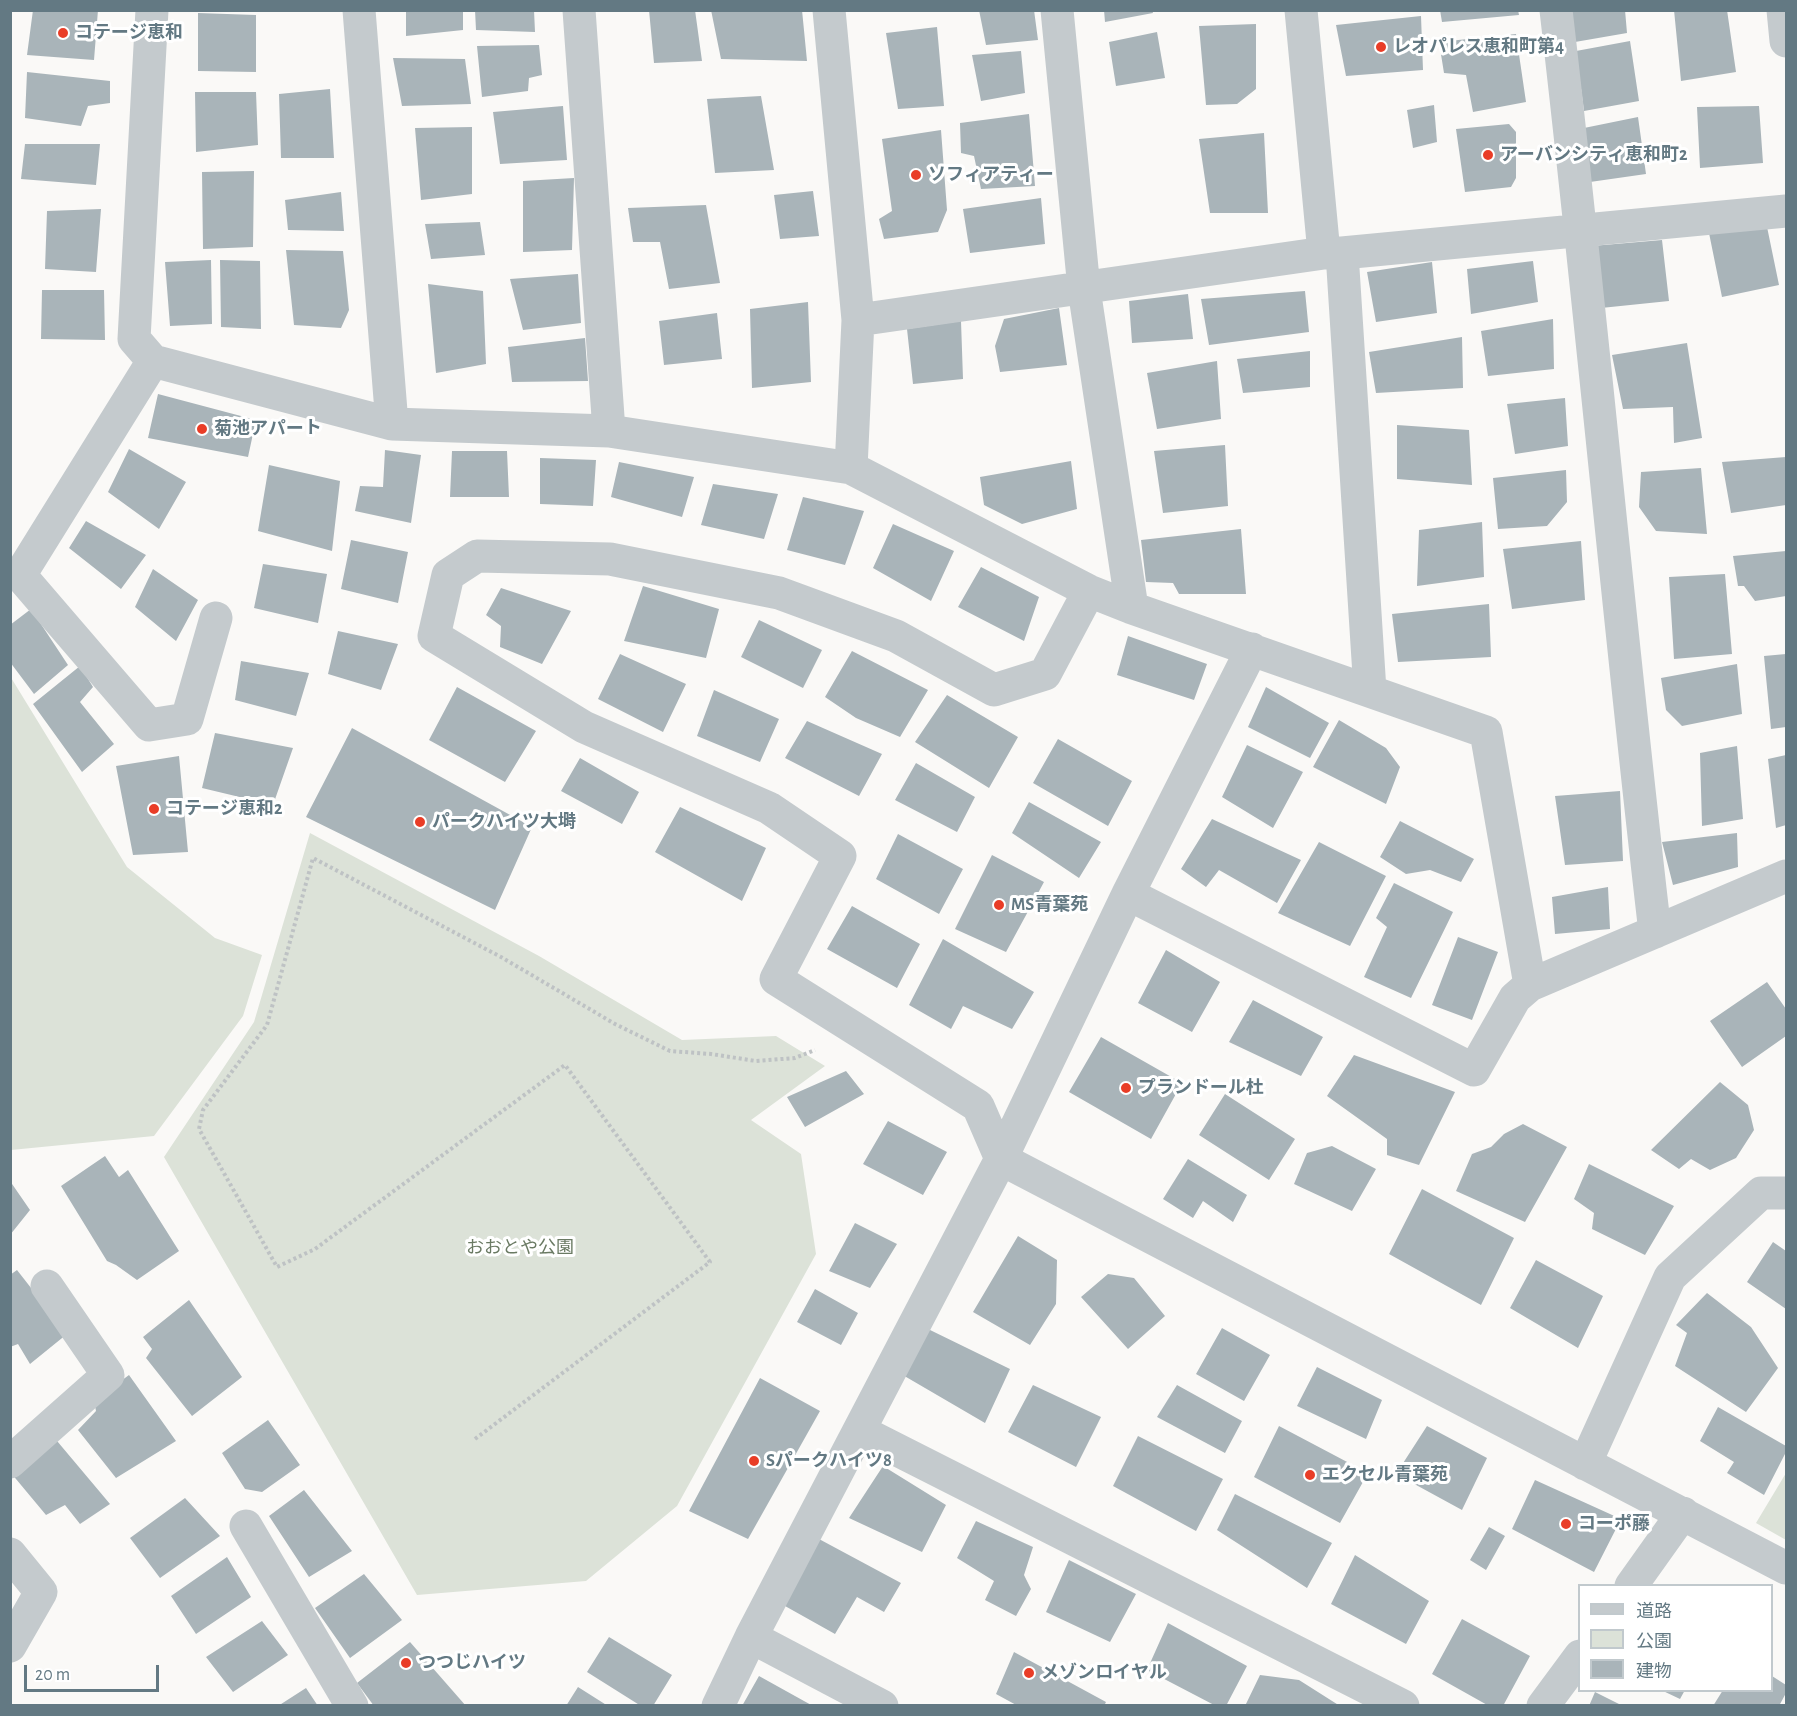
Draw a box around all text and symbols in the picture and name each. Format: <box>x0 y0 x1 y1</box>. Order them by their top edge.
place label: コテージ恵和 <box>75 22 183 44</box>
marker: コテージ恵和 <box>56 26 70 40</box>
place label: レオパレス恵和町第4 <box>1393 36 1564 58</box>
marker: レオパレス恵和町第4 <box>1374 40 1388 54</box>
place label: アーバンシティ恵和町2 <box>1500 144 1687 166</box>
marker: アーバンシティ恵和町2 <box>1481 148 1495 162</box>
place label: ソフィアティー <box>928 164 1054 186</box>
marker: ソフィアティー <box>909 168 923 182</box>
place label: 菊池アパート <box>214 418 322 440</box>
marker: 菊池アパート <box>195 422 209 436</box>
place label: コテージ恵和2 <box>166 798 282 820</box>
marker: コテージ恵和2 <box>147 802 161 816</box>
place label: パークハイツ大塒 <box>432 811 576 833</box>
marker: パークハイツ大塒 <box>413 815 427 829</box>
place label: MS青葉苑 <box>1011 894 1088 916</box>
marker: MS青葉苑 <box>992 898 1006 912</box>
place label: プランドール杜 <box>1138 1077 1264 1099</box>
marker: プランドール杜 <box>1119 1081 1133 1095</box>
park label: おおとや公園 <box>466 1237 574 1259</box>
place label: Sパークハイツ8 <box>766 1450 892 1472</box>
marker: Sパークハイツ8 <box>747 1454 761 1468</box>
place label: エクセル青葉苑 <box>1322 1464 1448 1486</box>
marker: エクセル青葉苑 <box>1303 1468 1317 1482</box>
place label: コーポ藤 <box>1578 1513 1650 1535</box>
marker: コーポ藤 <box>1559 1517 1573 1531</box>
legend <box>1578 1584 1773 1692</box>
text: 道路 <box>1636 1603 1672 1621</box>
text: 公園 <box>1636 1633 1672 1651</box>
place label: つつじハイツ <box>418 1652 526 1674</box>
scale bar <box>27 1653 162 1691</box>
marker: つつじハイツ <box>399 1656 413 1670</box>
place label: メゾンロイヤル <box>1041 1662 1167 1684</box>
text: 建物 <box>1636 1663 1672 1681</box>
text: 20 m <box>35 1666 70 1684</box>
marker: メゾンロイヤル <box>1022 1666 1036 1680</box>

